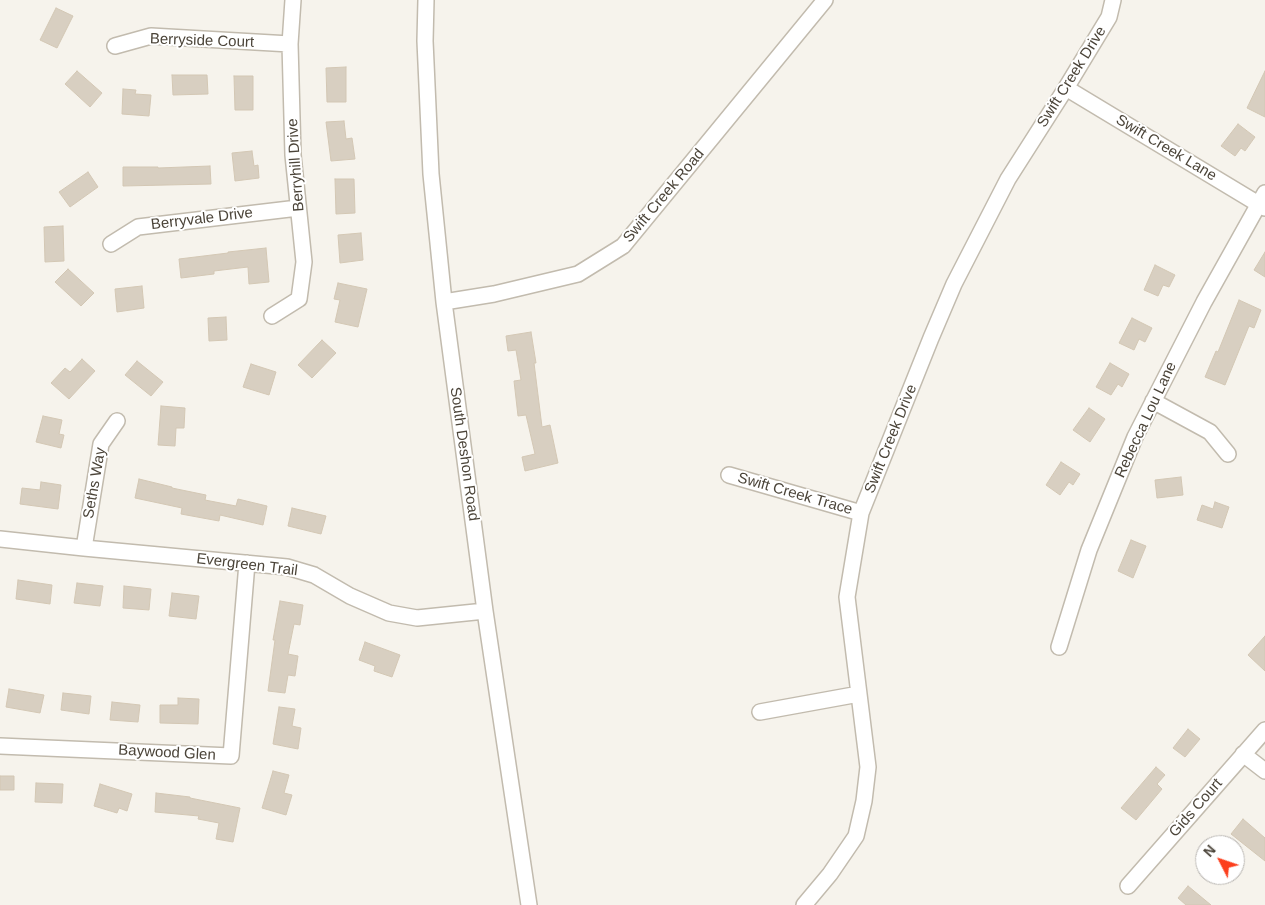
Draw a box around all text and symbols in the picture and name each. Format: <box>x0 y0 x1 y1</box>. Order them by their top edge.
street label: Swift Creek Drive <box>1034 23 1110 131</box>
street label: Berryside Court <box>150 30 254 52</box>
street label: Swift Creek Lane <box>1112 111 1220 185</box>
street label: Berryhill Drive <box>284 118 308 212</box>
street label: Swift Creek Road <box>620 146 708 246</box>
street label: Berryvale Drive <box>150 204 254 234</box>
street label: Rebecca Lou Lane <box>1111 359 1181 481</box>
street label: Swift Creek Drive <box>861 382 921 496</box>
street label: South Deshon Road <box>446 386 482 522</box>
street label: Seths Way <box>80 446 110 520</box>
street label: Swift Creek Trace <box>735 469 855 519</box>
street label: Evergreen Trail <box>195 550 299 580</box>
street label: Baywood Glen <box>118 741 216 765</box>
street label: Gids Court <box>1166 775 1226 841</box>
north arrow <box>1195 835 1245 885</box>
text: N <box>1200 842 1219 860</box>

